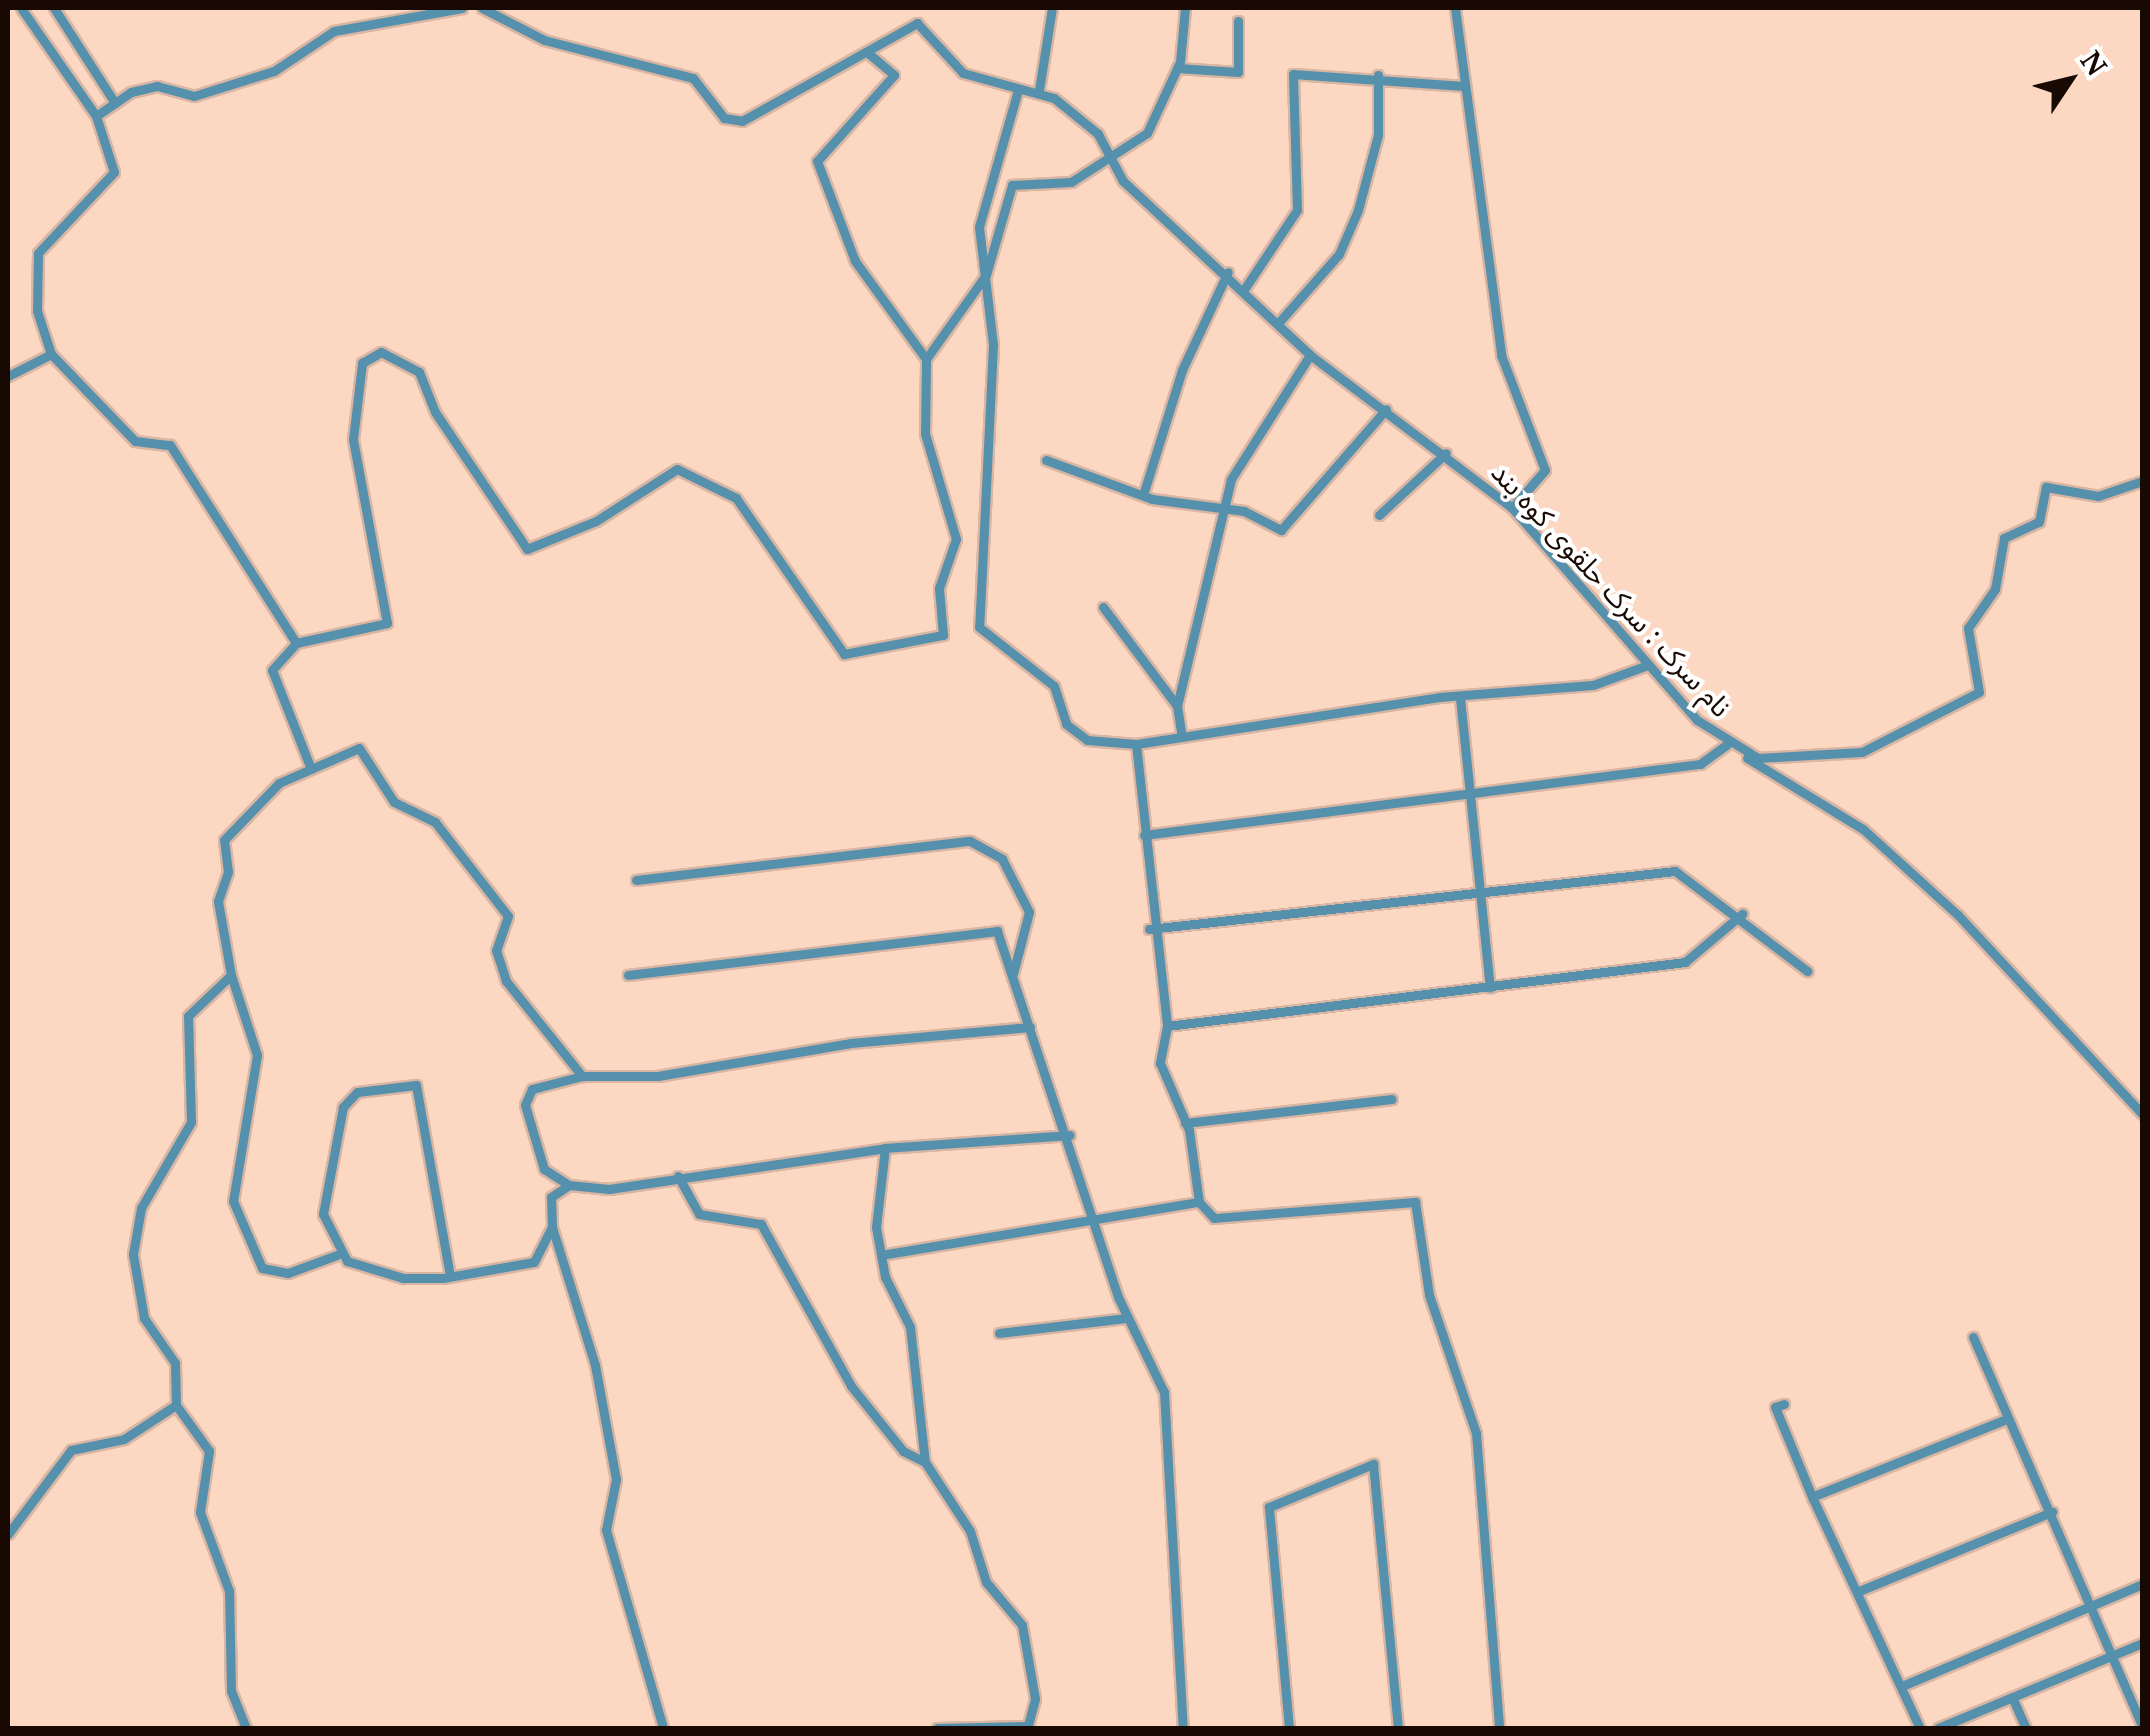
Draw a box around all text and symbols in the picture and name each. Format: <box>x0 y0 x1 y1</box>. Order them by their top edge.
north arrow <box>2020 30 2120 130</box>
text: N <box>2073 43 2116 83</box>
street label: نام سرک : سرک حلقوی کوه بند <box>1485 455 1739 723</box>

